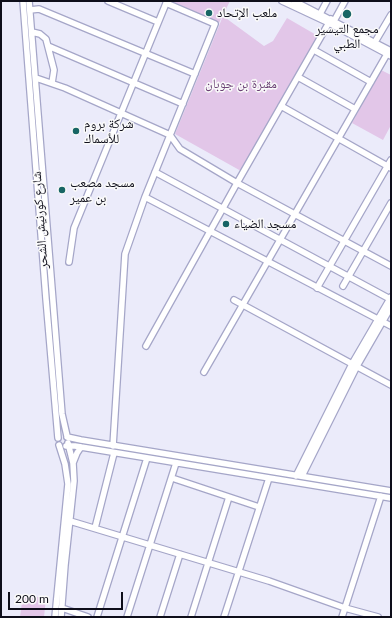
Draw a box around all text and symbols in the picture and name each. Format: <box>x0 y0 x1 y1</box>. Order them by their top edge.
place label: ملعب الإتحاد <box>217 5 277 21</box>
marker: ملعب الإتحاد <box>204 8 214 18</box>
marker: مجمع التيسير الطبي <box>341 8 353 20</box>
place label: مجمع التيسير الطبي <box>315 21 379 52</box>
park label: مقبرة بن جوبان <box>205 76 277 92</box>
place label: شركة بروم للأسماك <box>84 116 134 147</box>
marker: شركة بروم للأسماك <box>71 126 81 136</box>
street label: شارع كورنيش الشحر <box>29 171 51 269</box>
place label: مسجد مصعب بن عمير <box>70 175 135 206</box>
marker: مسجد مصعب بن عمير <box>57 185 67 195</box>
place label: مسجد الضياء <box>234 216 296 232</box>
marker: مسجد الضياء <box>221 219 231 229</box>
scale bar <box>10 584 125 610</box>
text: 200 m <box>15 591 49 606</box>

